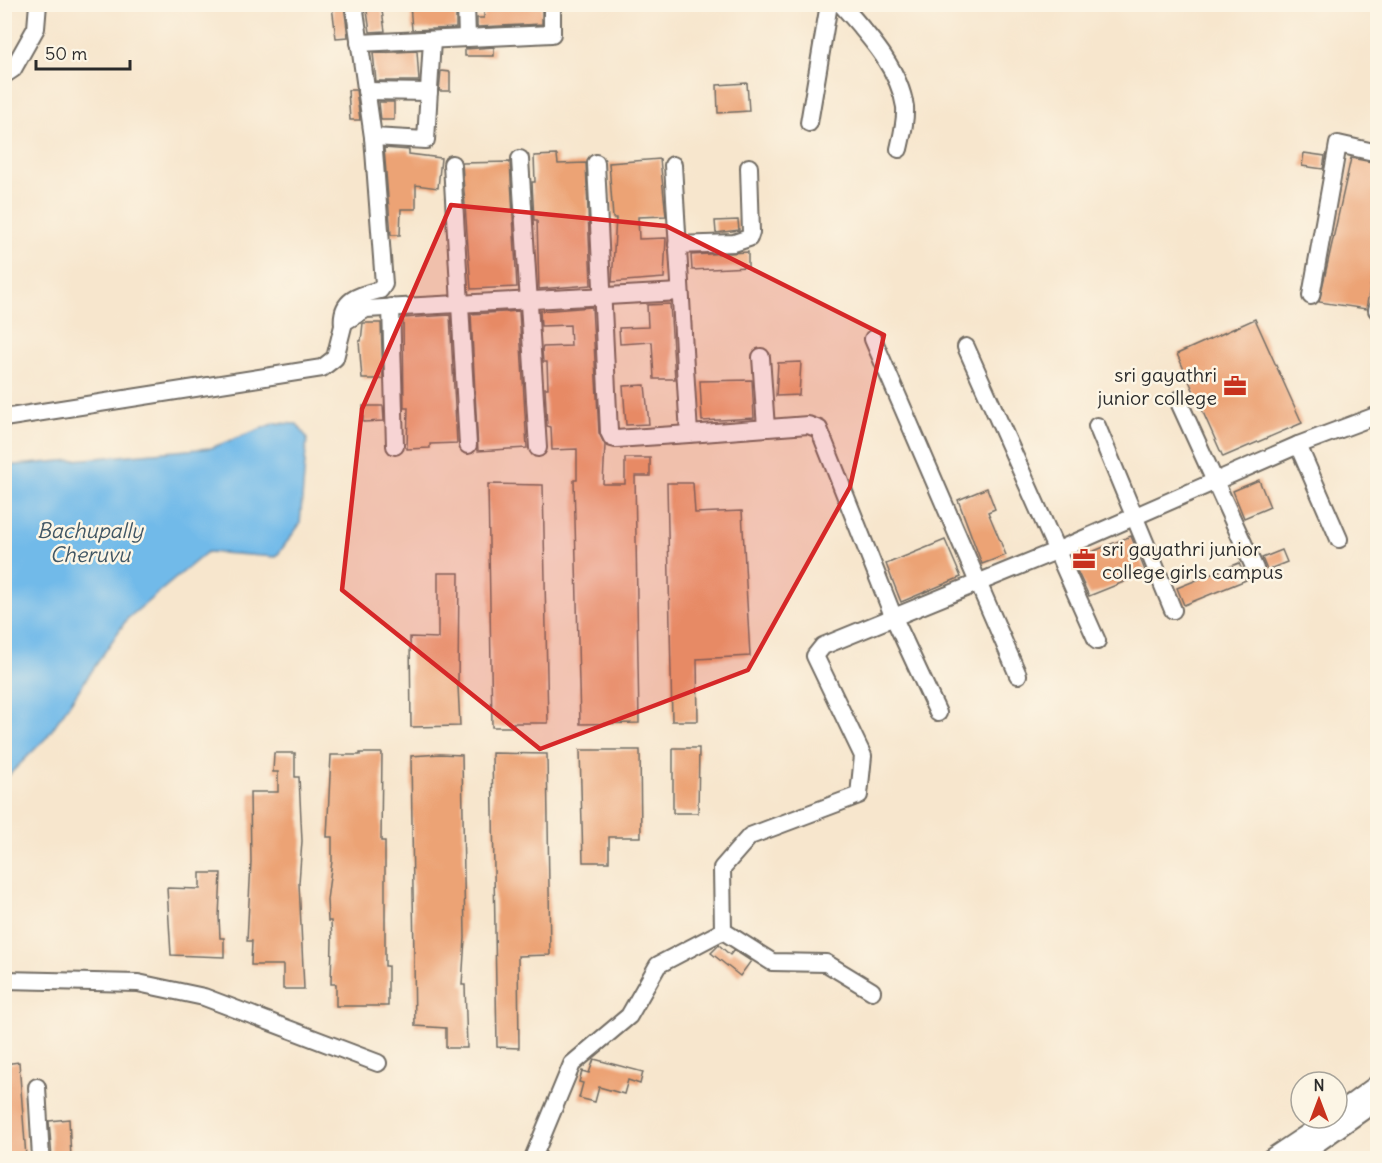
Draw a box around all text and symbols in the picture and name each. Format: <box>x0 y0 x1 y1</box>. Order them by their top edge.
scale bar <box>36 33 130 71</box>
text: 50 m <box>45 42 87 65</box>
place label: sri gayathri junior college <box>1097 362 1217 410</box>
office icon: sri gayathri junior college <box>1222 373 1248 399</box>
water label: Bachupally Cheruvu <box>37 517 145 568</box>
place label: sri gayathri junior college girls campus <box>1102 536 1283 584</box>
office icon: sri gayathri junior college girls campus <box>1071 546 1097 572</box>
north arrow <box>1289 1070 1349 1130</box>
text: N <box>1313 1075 1325 1095</box>

